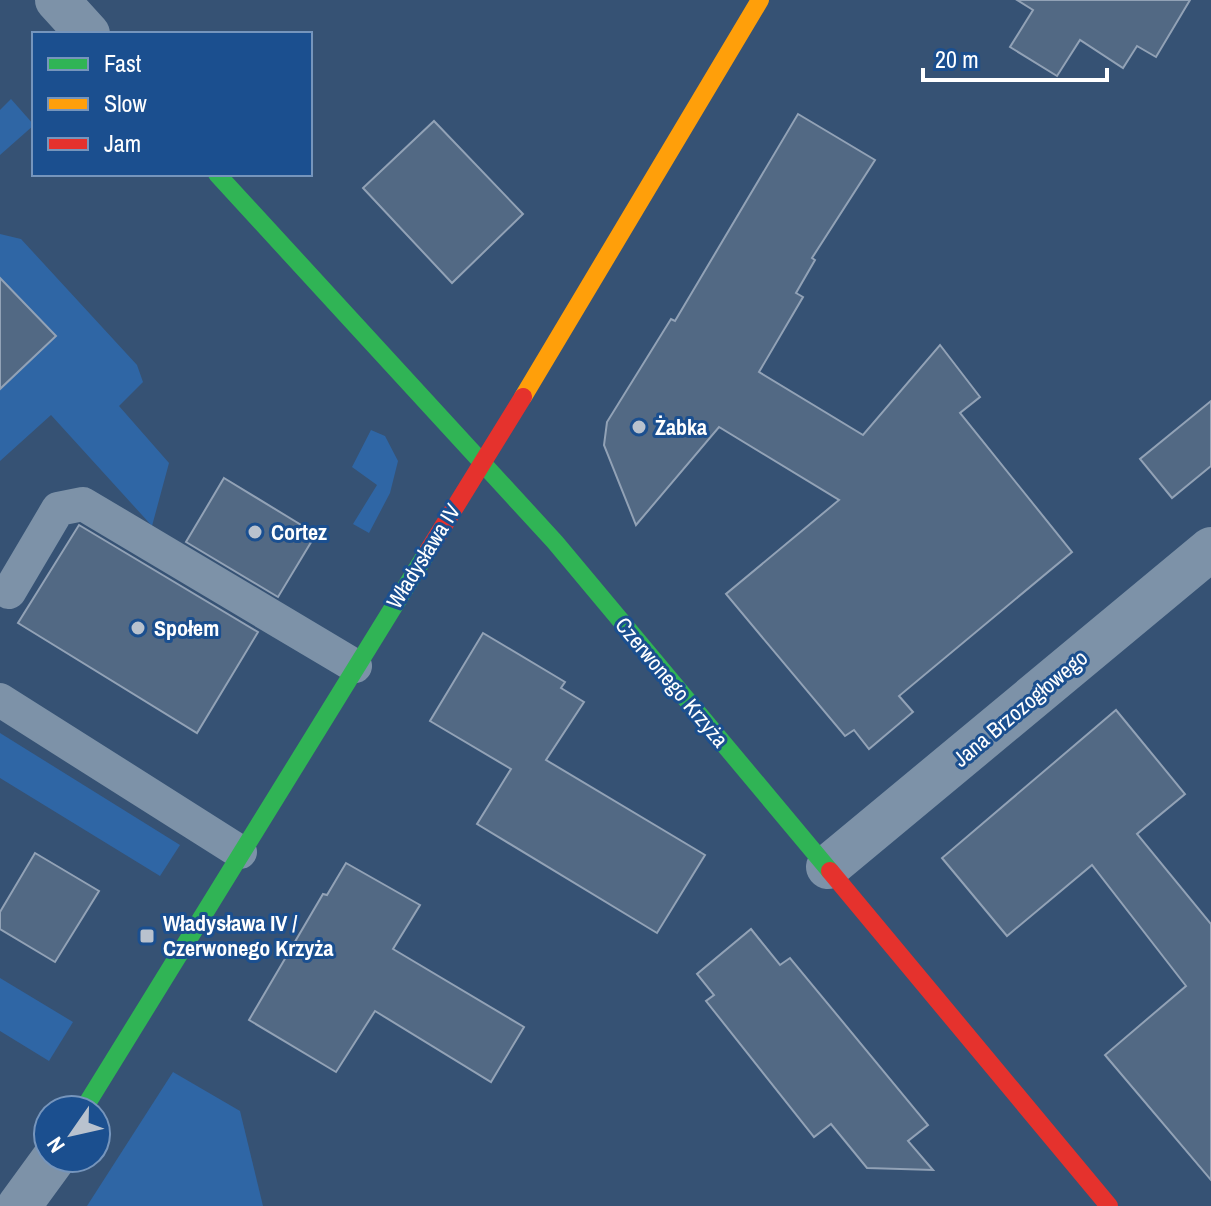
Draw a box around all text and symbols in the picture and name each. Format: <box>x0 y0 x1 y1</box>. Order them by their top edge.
legend <box>32 32 312 176</box>
scale bar <box>923 32 1107 82</box>
text: 20 m <box>935 43 979 75</box>
text: Fast <box>104 47 142 79</box>
text: Slow <box>104 87 147 119</box>
text: Jam <box>104 127 141 159</box>
place label: Żabka <box>655 412 707 442</box>
marker: Żabka <box>630 418 648 436</box>
street label: Władysława IV <box>379 498 467 614</box>
place label: Cortez <box>271 517 327 547</box>
marker: Cortez <box>246 523 264 541</box>
street label: Czerwonego Krzyża <box>609 611 735 753</box>
place label: Społem <box>154 613 219 643</box>
marker: Społem <box>129 619 147 637</box>
street label: Jana Brzozogłowego <box>946 643 1094 773</box>
place label: Władysława IV / Czerwonego Krzyża <box>163 908 333 963</box>
marker: Władysława IV / Czerwonego Krzyża <box>138 927 156 945</box>
north arrow <box>32 1094 112 1174</box>
text: N <box>39 1131 71 1159</box>

